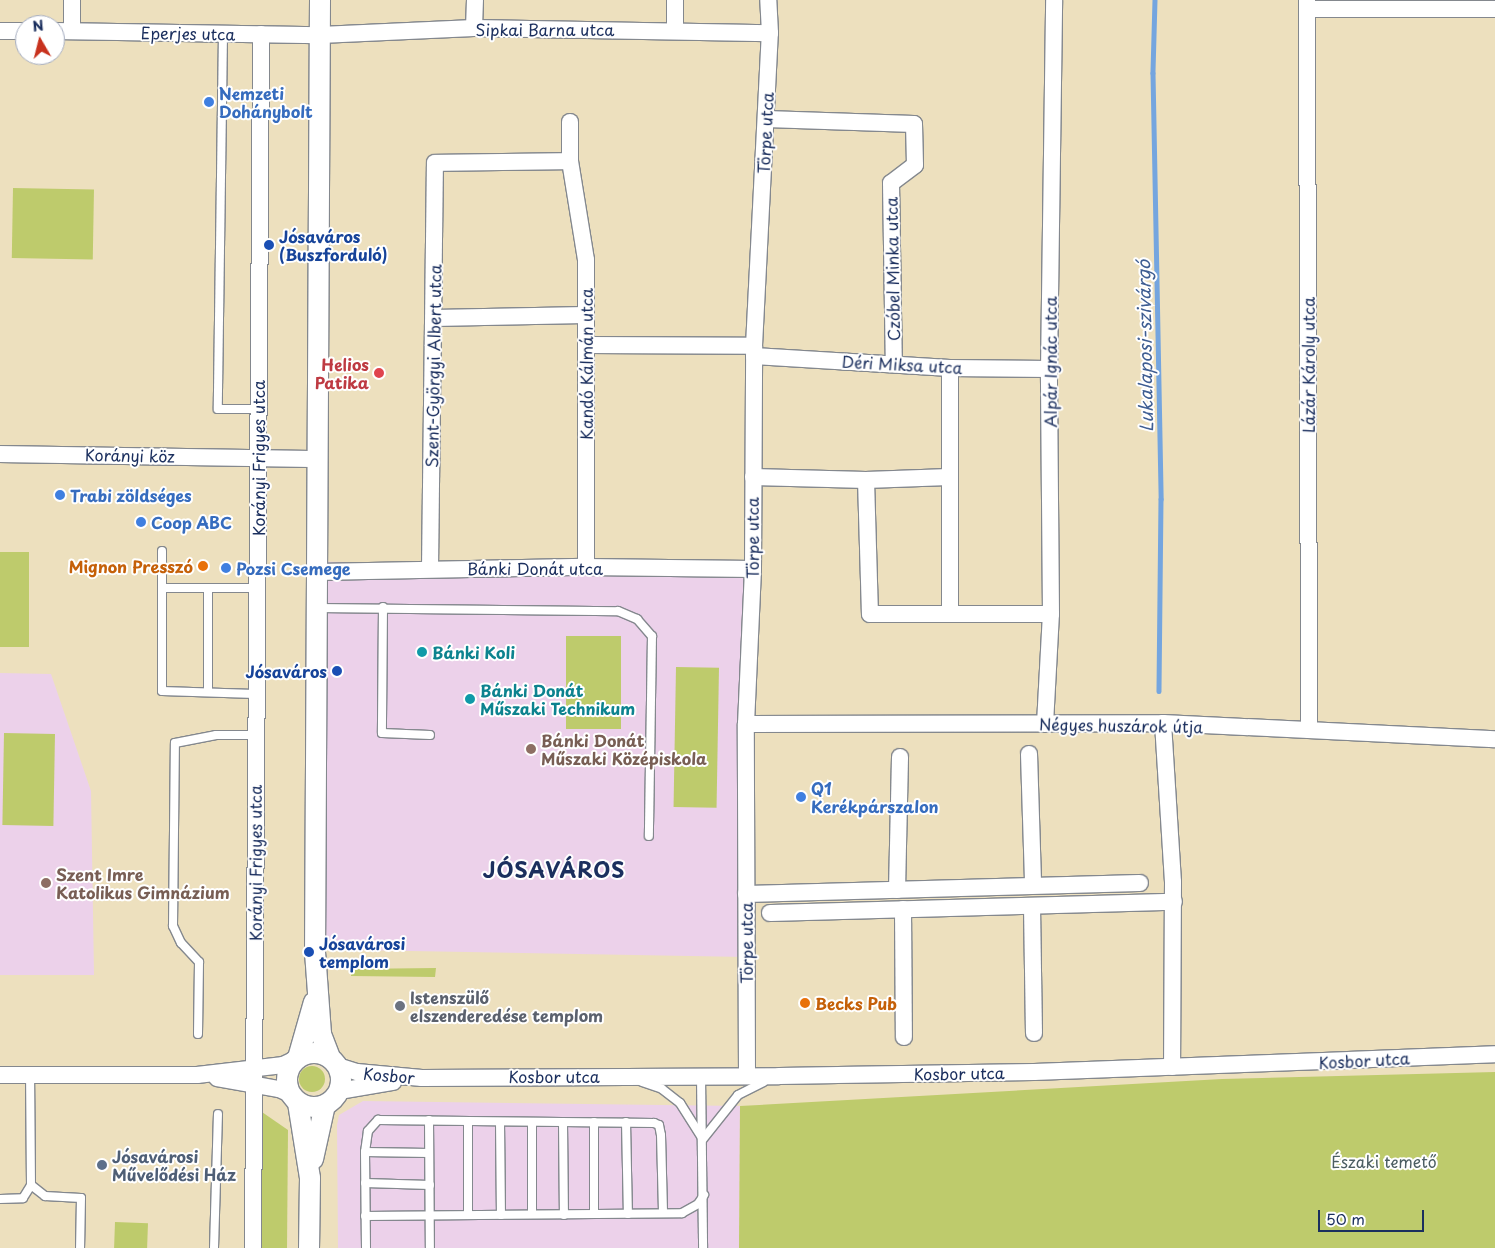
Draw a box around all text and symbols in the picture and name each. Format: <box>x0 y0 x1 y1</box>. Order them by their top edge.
text: N <box>31 14 45 37</box>
north arrow <box>15 15 65 65</box>
street label: Sipkai Barna utca <box>475 19 615 39</box>
street label: Eperjes utca <box>140 23 236 43</box>
place label: Nemzeti Dohánybolt <box>219 83 313 121</box>
street label: Törpe utca <box>753 92 777 174</box>
marker: Nemzeti Dohánybolt <box>203 96 215 108</box>
street label: Czóbel Minka utca <box>881 196 903 342</box>
place label: Jósaváros (Buszforduló) <box>279 226 387 264</box>
marker: Jósaváros (Buszforduló) <box>263 239 275 251</box>
water label: Lukalaposi-szivárgó <box>1133 260 1157 432</box>
street label: Szent-Györgyi Albert utca <box>422 263 444 469</box>
street label: Kandó Kálmán utca <box>576 288 596 440</box>
street label: Alpár Ignác utca <box>1040 297 1060 427</box>
street label: Lázár Károly utca <box>1298 297 1318 433</box>
street label: Déri Miksa utca <box>840 351 964 377</box>
place label: Helios Patika <box>315 354 369 392</box>
marker: Helios Patika <box>373 367 385 379</box>
street label: Korányi Frigyes utca <box>248 379 268 537</box>
street label: Korányi köz <box>85 445 175 465</box>
place label: Trabi zöldséges <box>70 485 192 505</box>
marker: Trabi zöldséges <box>54 489 66 501</box>
street label: Törpe utca <box>742 497 762 579</box>
place label: Coop ABC <box>151 512 232 532</box>
marker: Coop ABC <box>135 516 147 528</box>
place label: Mignon Presszó <box>69 556 193 576</box>
place label: Pozsi Csemege <box>236 558 352 578</box>
street label: Bánki Donát utca <box>466 558 604 578</box>
marker: Mignon Presszó <box>197 560 209 572</box>
marker: Pozsi Csemege <box>220 562 232 574</box>
place label: Bánki Koli <box>432 642 516 662</box>
marker: Bánki Koli <box>416 646 428 658</box>
place label: Jósaváros <box>245 661 327 681</box>
marker: Jósaváros <box>331 665 343 677</box>
place label: Bánki Donát Műszaki Technikum <box>480 680 636 718</box>
marker: Bánki Donát Műszaki Technikum <box>464 693 476 705</box>
street label: Négyes huszárok útja <box>1038 714 1204 736</box>
place label: Bánki Donát Műszaki Középiskola <box>541 730 707 768</box>
marker: Bánki Donát Műszaki Középiskola <box>525 743 537 755</box>
place label: Q1 Kerékpárszalon <box>811 778 939 816</box>
street label: Korányi Frigyes utca <box>245 784 265 942</box>
marker: Q1 Kerékpárszalon <box>795 791 807 803</box>
district label: JÓSAVÁROS <box>482 856 626 882</box>
place label: Szent Imre Katolikus Gimnázium <box>56 864 229 902</box>
marker: Szent Imre Katolikus Gimnázium <box>40 877 52 889</box>
street label: Törpe utca <box>736 902 756 984</box>
place label: Jósavárosi templom <box>319 933 405 971</box>
marker: Jósavárosi templom <box>303 946 315 958</box>
place label: Istenszülő elszenderedése templom <box>410 987 603 1025</box>
place label: Becks Pub <box>815 993 897 1013</box>
marker: Becks Pub <box>799 997 811 1009</box>
marker: Istenszülő elszenderedése templom <box>394 1000 406 1012</box>
street label: Kosbor utca <box>1318 1048 1410 1072</box>
street label: Kosbor <box>362 1063 416 1087</box>
street label: Kosbor utca <box>913 1063 1005 1083</box>
street label: Kosbor utca <box>508 1066 600 1086</box>
place label: Jósavárosi Művelődési Ház <box>112 1146 237 1184</box>
park label: Északi temető <box>1330 1151 1438 1171</box>
marker: Jósavárosi Művelődési Ház <box>96 1159 108 1171</box>
scale bar <box>1320 1200 1426 1232</box>
text: 50 m <box>1326 1207 1365 1230</box>

